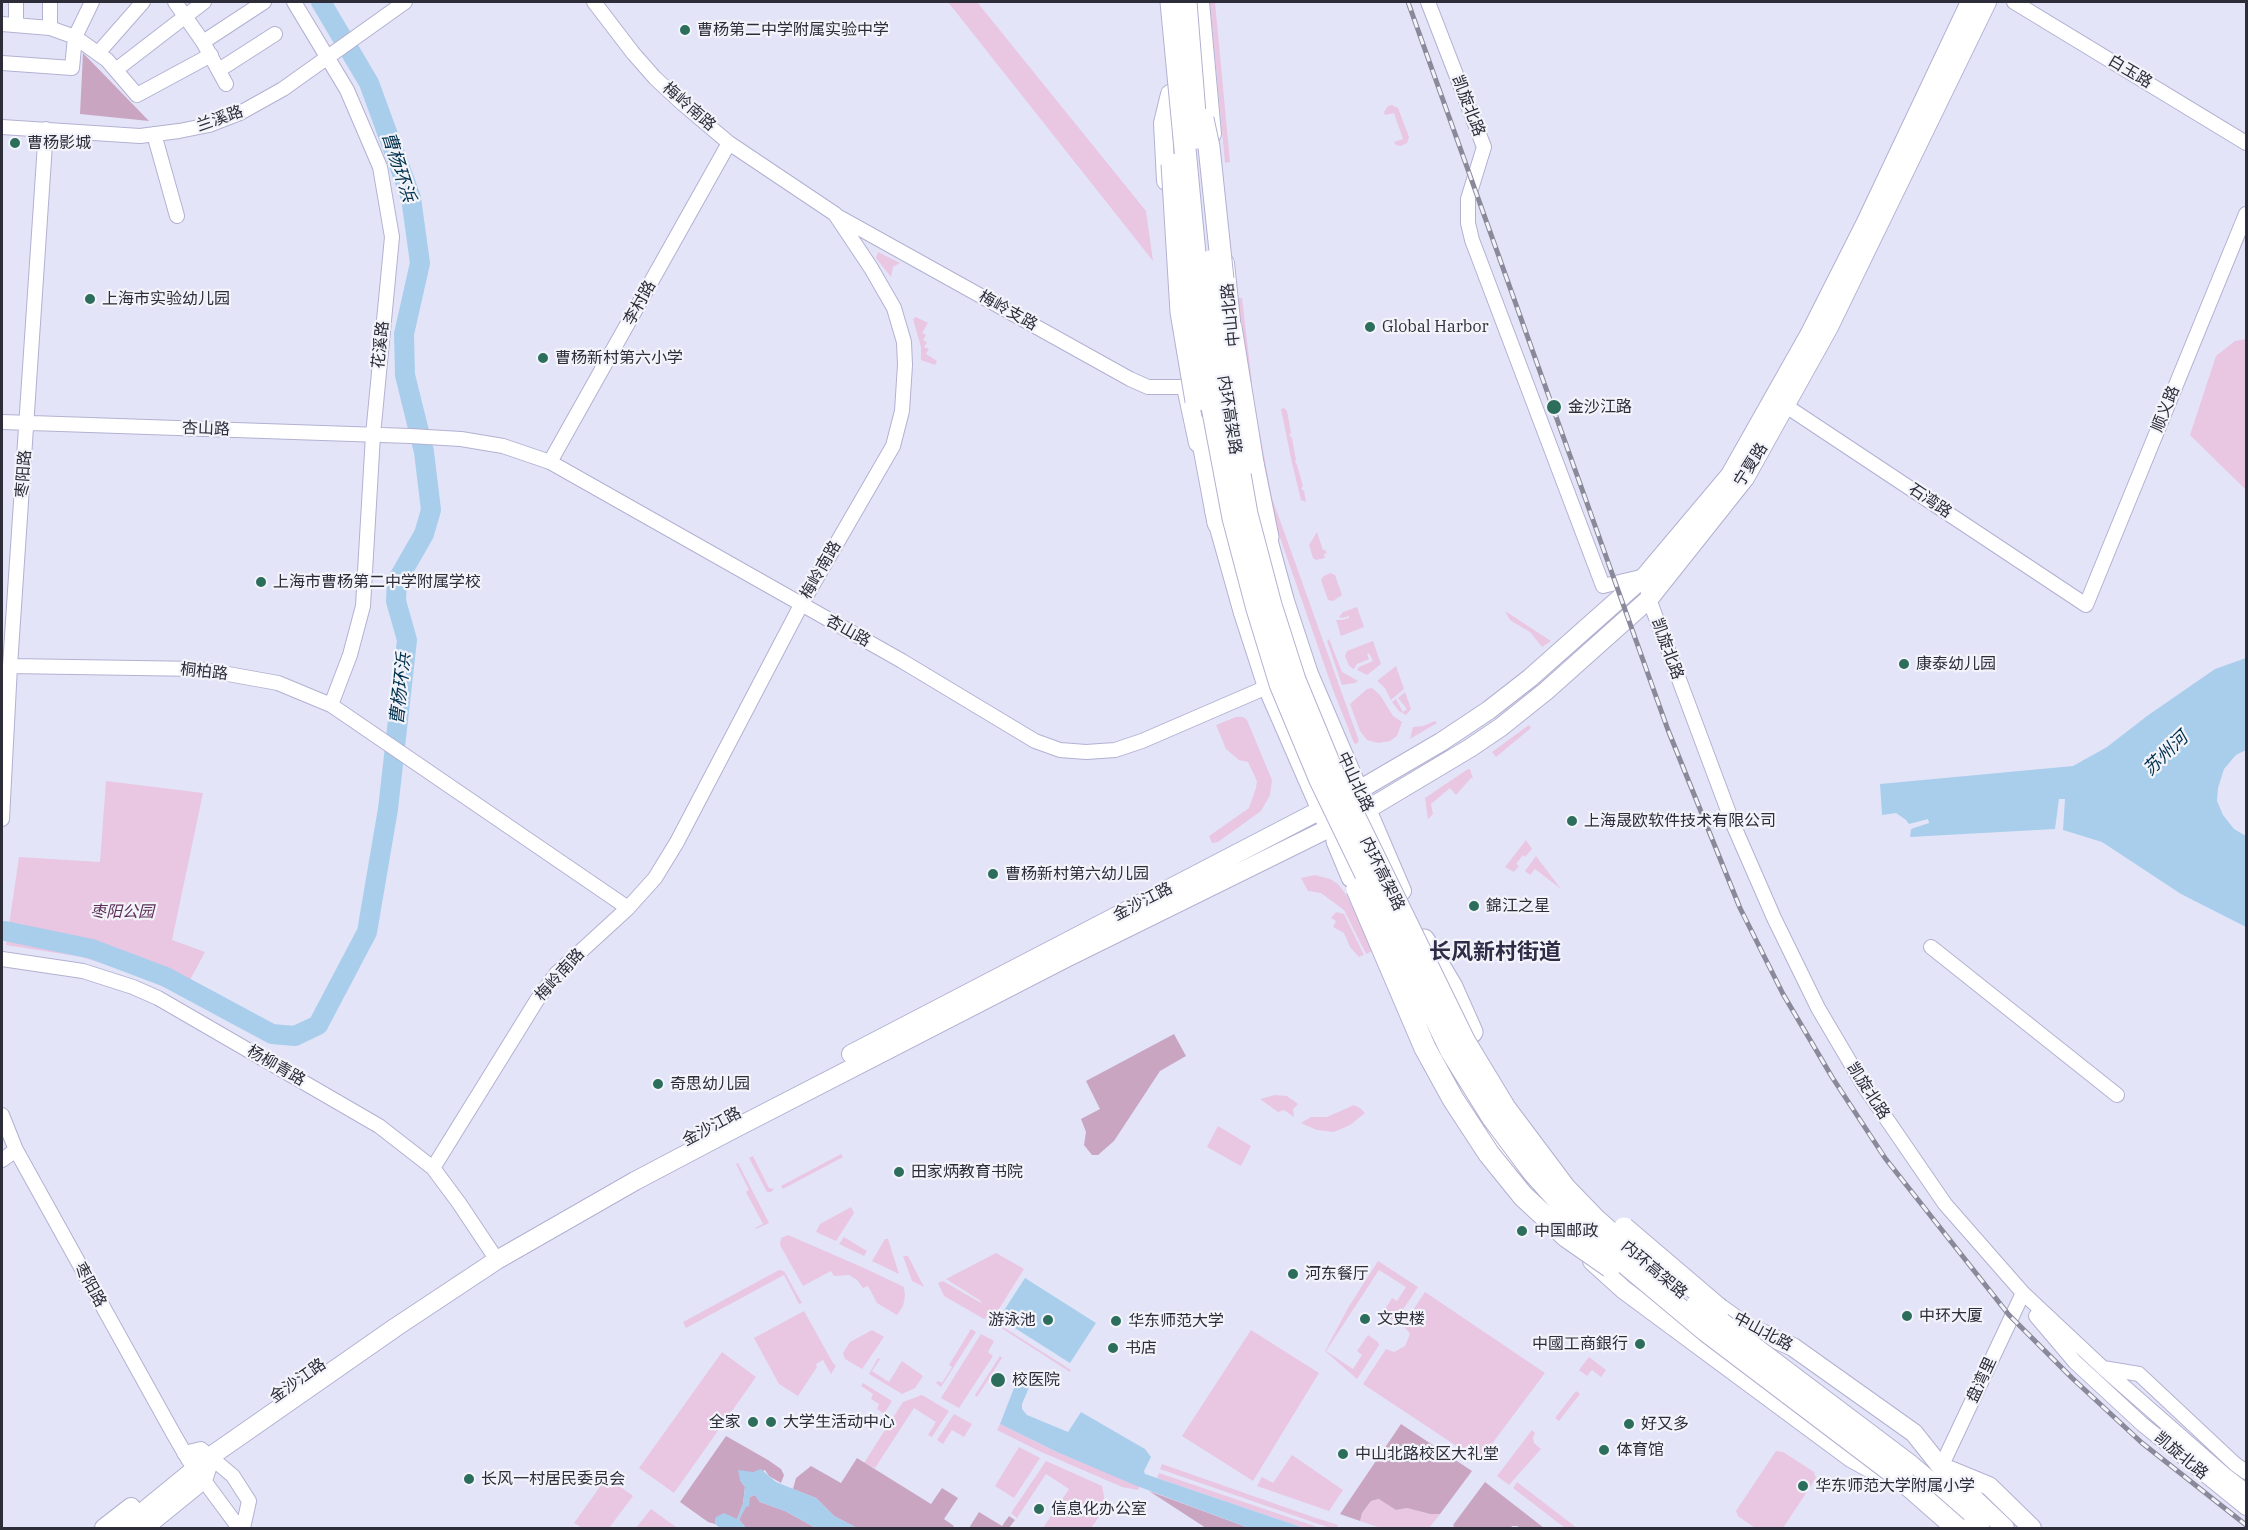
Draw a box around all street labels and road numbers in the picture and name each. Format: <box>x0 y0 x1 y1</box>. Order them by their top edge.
street label: 白玉路 <box>2104 51 2156 93</box>
street label: 凯旋北路 <box>1448 73 1488 139</box>
street label: 梅岭南路 <box>659 79 719 135</box>
street label: 兰溪路 <box>194 102 246 136</box>
street label: 李村路 <box>620 277 660 329</box>
street label: 中山北路 <box>1218 282 1244 348</box>
street label: 梅岭支路 <box>975 287 1041 335</box>
street label: 花溪路 <box>369 320 393 370</box>
street label: 内环高架路 <box>1213 374 1245 456</box>
street label: 顺义路 <box>2148 383 2184 435</box>
street label: 杏山路 <box>182 419 230 439</box>
street label: 宁夏路 <box>1730 440 1772 490</box>
street label: 枣阳路 <box>13 449 35 499</box>
street label: 石湾路 <box>1905 480 1955 522</box>
street label: 梅岭南路 <box>797 537 845 603</box>
street label: 杏山路 <box>822 611 874 651</box>
street label: 凯旋北路 <box>1647 616 1687 682</box>
street label: 桐柏路 <box>179 660 229 684</box>
street label: 中山北路 <box>1333 749 1377 815</box>
street label: 内环高架路 <box>1356 834 1408 914</box>
street label: 金沙江路 <box>1110 879 1176 925</box>
street label: 梅岭南路 <box>531 945 589 1005</box>
street label: 杨柳青路 <box>243 1042 309 1090</box>
street label: 凯旋北路 <box>1843 1059 1893 1123</box>
street label: 金沙江路 <box>679 1104 745 1150</box>
street label: 内环高架路 <box>1617 1237 1691 1303</box>
street label: 枣阳路 <box>70 1259 110 1311</box>
street label: 中山北路 <box>1730 1309 1796 1355</box>
street label: 盘湾里 <box>1963 1354 2001 1406</box>
street label: 金沙江路 <box>266 1355 330 1407</box>
street label: 凯旋北路 <box>2150 1428 2212 1484</box>

